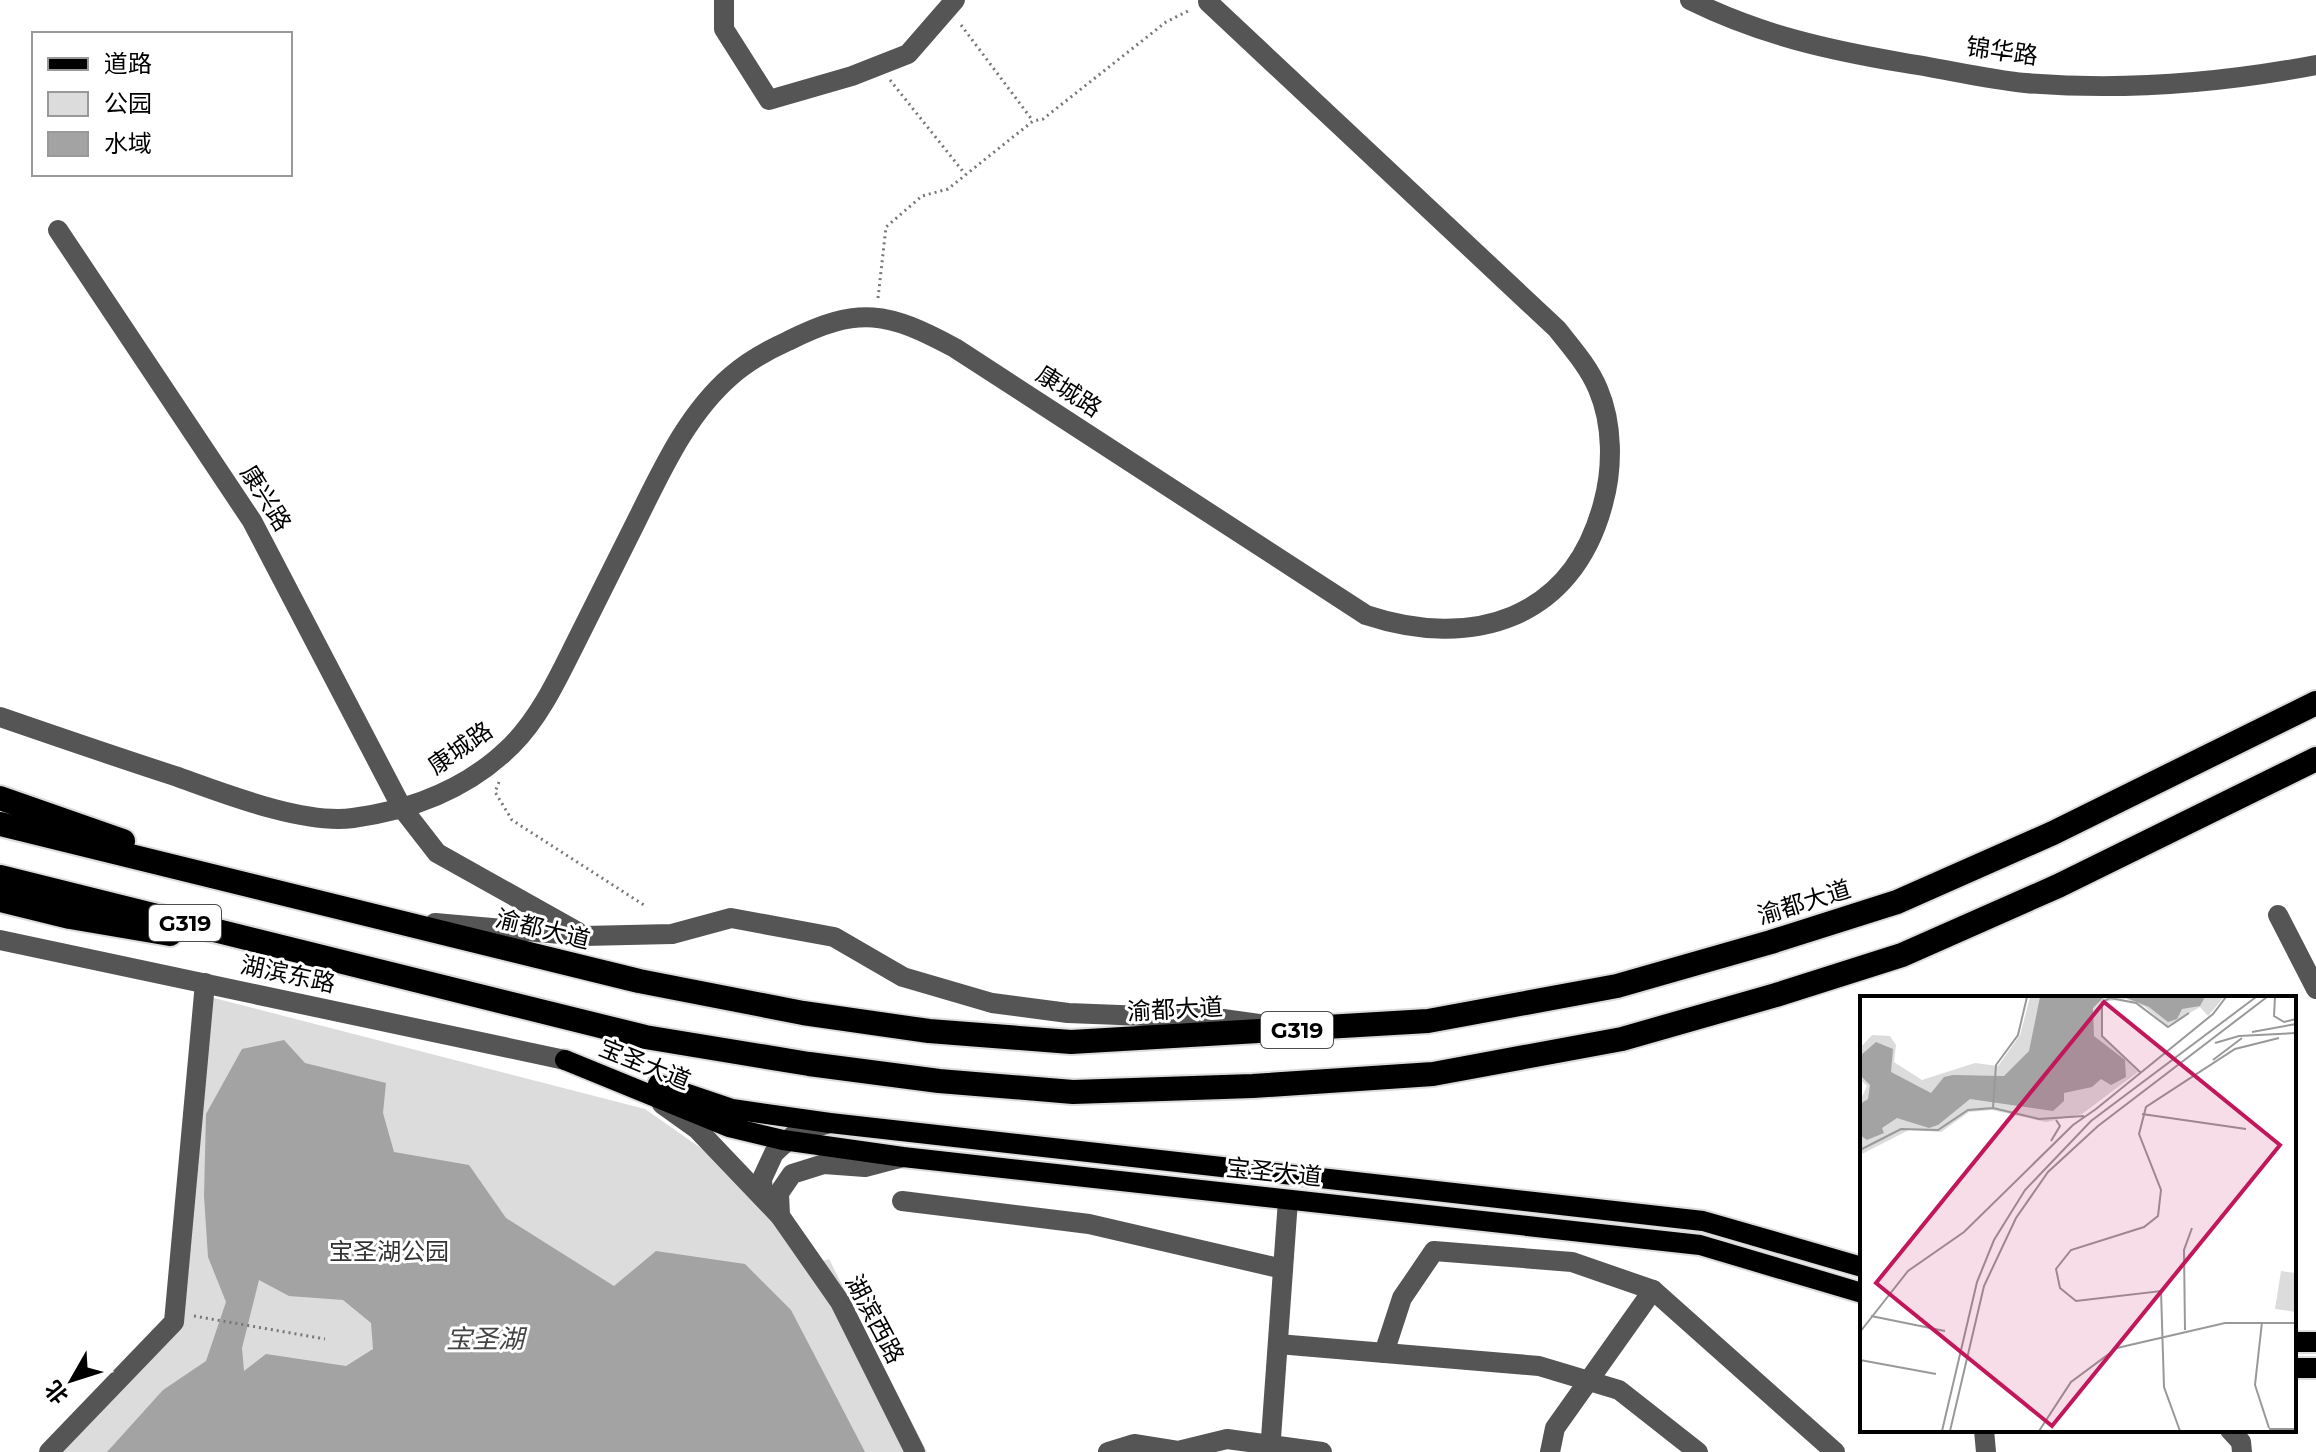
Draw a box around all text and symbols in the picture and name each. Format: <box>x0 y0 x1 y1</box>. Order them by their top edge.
legend <box>32 32 292 176</box>
street label: 锦华路 <box>1964 32 2040 70</box>
text: 道路 <box>104 49 152 78</box>
text: 公园 <box>104 89 152 118</box>
text: 水域 <box>104 129 152 158</box>
street label: 康城路 <box>1031 359 1107 423</box>
street label: 康兴路 <box>235 460 297 536</box>
street label: 康城路 <box>422 715 498 781</box>
street label: 渝都大道 <box>1754 874 1854 930</box>
street label: 渝都大道 <box>493 903 593 955</box>
road number: G319 <box>149 905 221 941</box>
street label: 湖滨东路 <box>238 950 338 998</box>
street label: 渝都大道 <box>1126 992 1224 1026</box>
inset map <box>1860 996 2296 1432</box>
road number: G319 <box>1261 1012 1333 1048</box>
street label: 宝圣大道 <box>595 1033 695 1095</box>
street label: 宝圣大道 <box>1225 1153 1323 1191</box>
park label: 宝圣湖公园 <box>329 1237 449 1266</box>
street label: 湖滨西路 <box>840 1270 910 1368</box>
water label: 宝圣湖 <box>446 1323 528 1355</box>
north arrow <box>32 1340 112 1420</box>
text: 北 <box>39 1375 74 1409</box>

